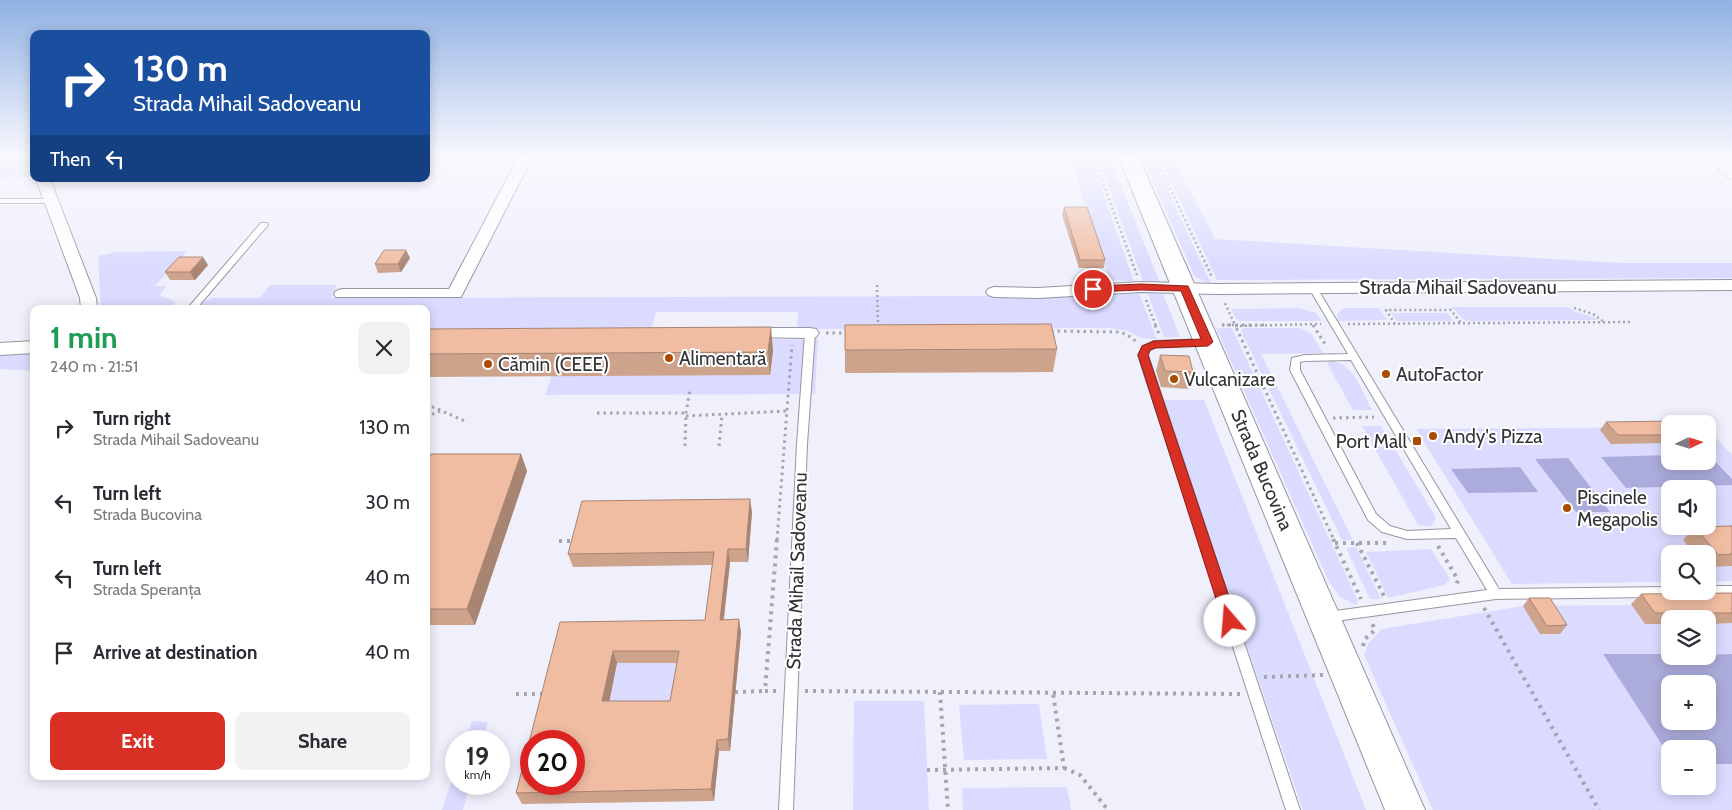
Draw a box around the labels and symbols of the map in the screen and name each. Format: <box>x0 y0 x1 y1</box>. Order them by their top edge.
pin <box>1072 268 1114 310</box>
street label: Strada Mihail Sadoveanu <box>1359 276 1557 299</box>
place label: Alimentară <box>679 347 766 370</box>
marker: Alimentară <box>663 352 675 364</box>
place label: Cămin (CEEE) <box>498 353 609 376</box>
marker: Cămin (CEEE) <box>482 358 494 370</box>
place label: AutoFactor <box>1396 363 1483 386</box>
place label: Vulcanizare <box>1184 368 1275 391</box>
marker: AutoFactor <box>1380 368 1392 380</box>
marker: Vulcanizare <box>1168 373 1180 385</box>
street label: Strada Bucovina <box>1226 406 1298 534</box>
north arrow <box>1661 415 1716 470</box>
place label: Andy's Pizza <box>1443 425 1542 448</box>
place label: Port Mall <box>1336 430 1408 453</box>
marker: Andy's Pizza <box>1427 430 1439 442</box>
marker: Port Mall <box>1411 435 1423 447</box>
street label: Strada Mihail Sadoveanu <box>782 472 812 670</box>
place label: Piscinele Megapolis <box>1577 486 1658 531</box>
marker: Piscinele Megapolis <box>1561 502 1573 514</box>
position arrow <box>1203 594 1255 646</box>
speed limit sign: 20 <box>520 730 585 795</box>

